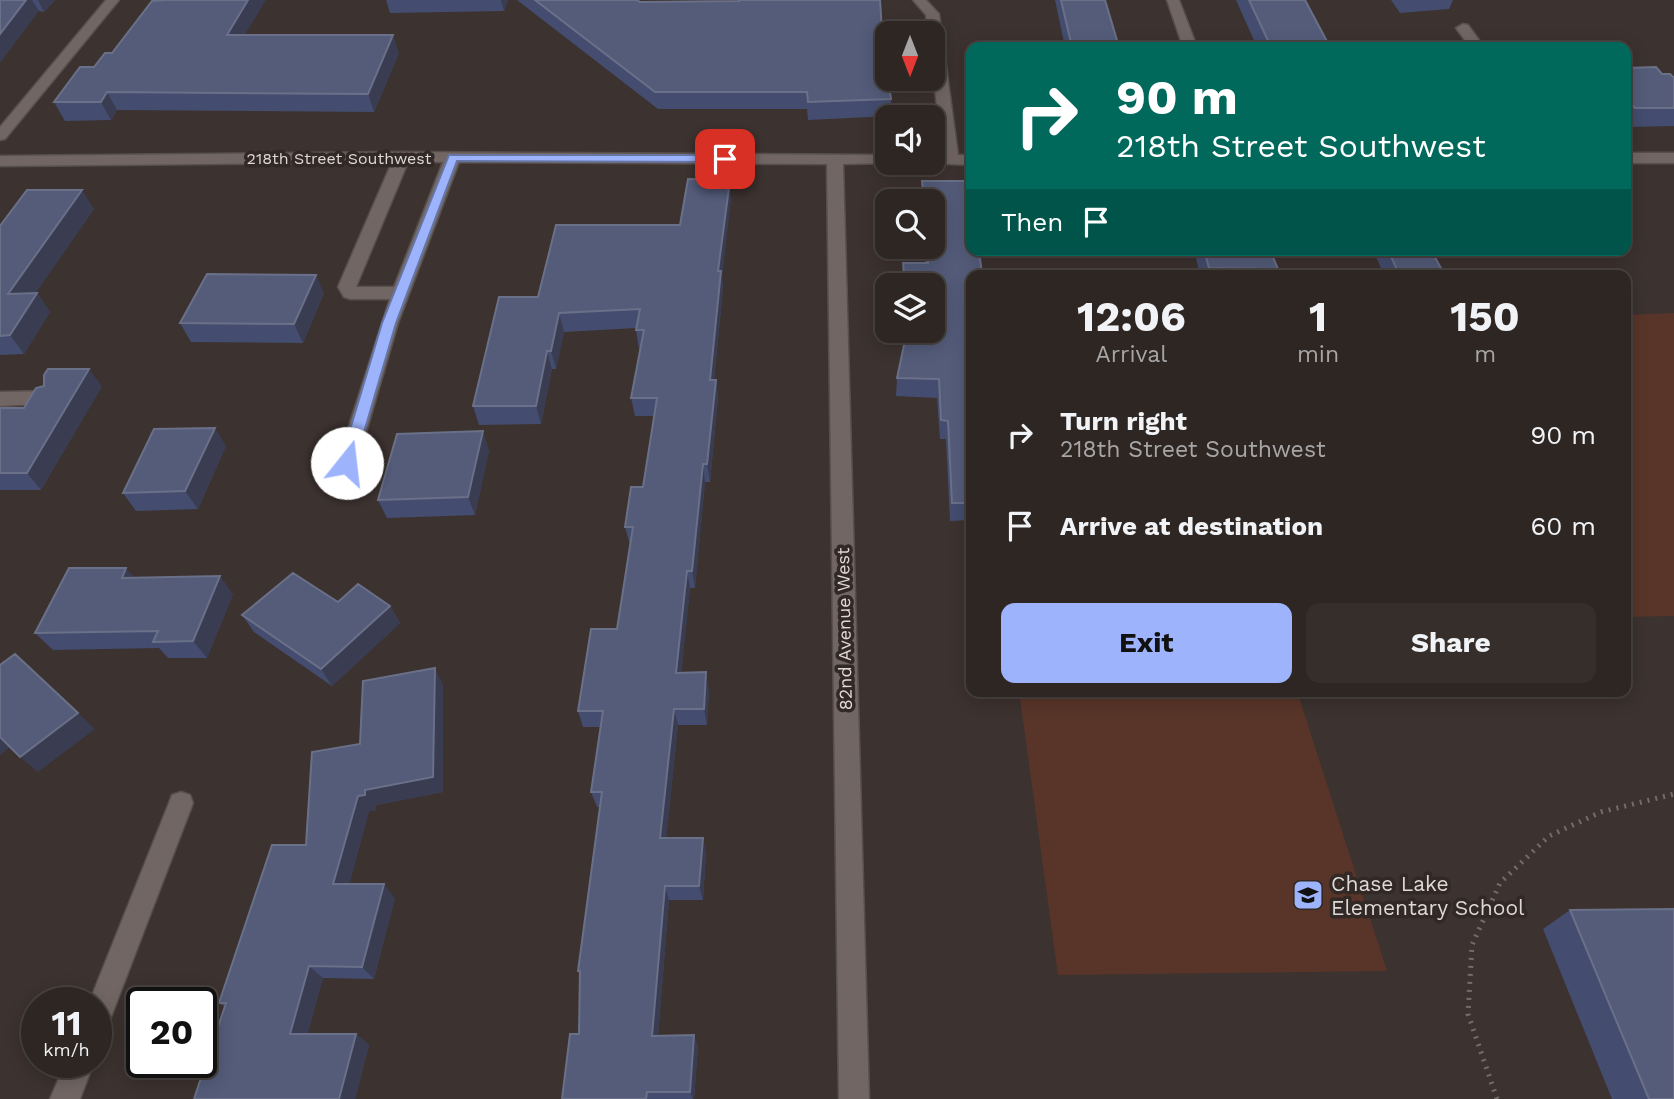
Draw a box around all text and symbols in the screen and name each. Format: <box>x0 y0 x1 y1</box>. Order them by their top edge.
north arrow <box>875 21 945 91</box>
map controls <box>875 21 945 343</box>
text: 90 m <box>1116 68 1238 126</box>
icon: right <box>1001 70 1092 161</box>
button: sound <box>875 105 945 175</box>
text: 218th Street Southwest <box>1116 127 1486 165</box>
pin <box>695 129 755 189</box>
icon: arrive <box>706 140 744 178</box>
street label: 218th Street Southwest <box>247 149 432 168</box>
button: search <box>875 189 945 259</box>
icon: arrive <box>1077 203 1115 241</box>
text: Then <box>1001 207 1063 237</box>
button: layers <box>875 273 945 343</box>
text: 12:06 <box>1077 292 1186 341</box>
text: 1 <box>1309 292 1327 341</box>
text: 150 <box>1450 292 1520 341</box>
text: Arrival <box>1096 341 1167 368</box>
text: min <box>1297 341 1339 368</box>
text: m <box>1474 341 1496 368</box>
text: Turn right <box>1060 406 1187 436</box>
icon: right <box>1001 416 1039 454</box>
text: 90 m <box>1530 420 1596 450</box>
position arrow <box>310 426 384 500</box>
text: 218th Street Southwest <box>1060 436 1326 463</box>
icon: arrive <box>1001 507 1039 545</box>
text: Arrive at destination <box>1060 511 1323 541</box>
text: 60 m <box>1530 511 1596 541</box>
street label: 82nd Avenue West <box>832 547 856 711</box>
button: Exit <box>1001 603 1292 683</box>
button: Share <box>1306 603 1596 683</box>
place label: Chase Lake Elementary School <box>1331 871 1525 920</box>
school or university icon: Chase Lake Elementary School <box>1291 878 1325 912</box>
speed limit sign: 20 <box>126 987 217 1078</box>
text: 11 <box>51 1002 82 1044</box>
text: km/h <box>43 1039 90 1060</box>

